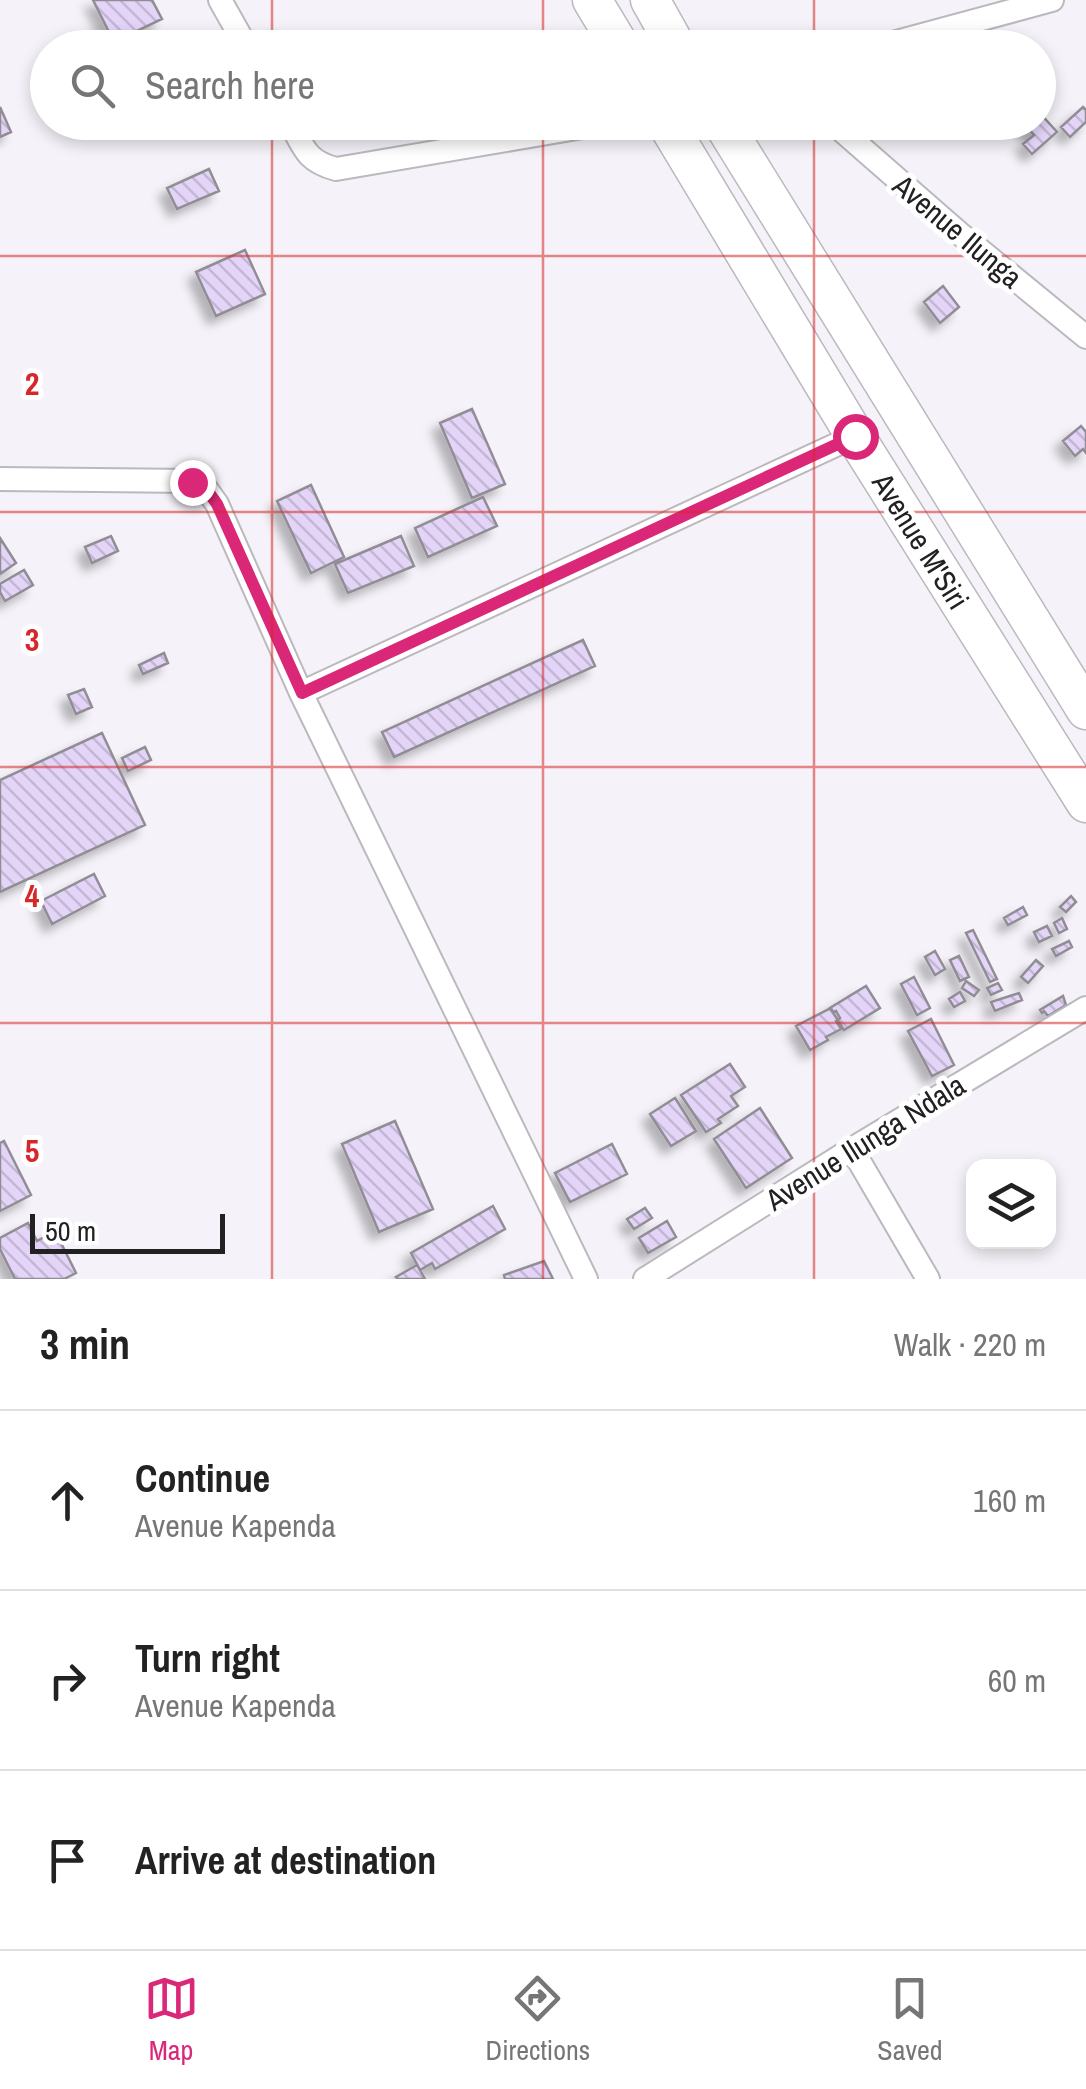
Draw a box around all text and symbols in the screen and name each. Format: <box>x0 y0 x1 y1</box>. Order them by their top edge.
search box <box>30 30 1056 140</box>
icon: search <box>65 58 120 113</box>
text: Search here <box>145 60 315 111</box>
street label: Avenue Ilunga <box>884 165 1031 297</box>
text: 2 <box>25 362 39 405</box>
route start <box>833 414 879 460</box>
route end <box>170 460 216 506</box>
street label: Avenue M'Siri <box>863 465 979 617</box>
text: 3 <box>25 618 39 661</box>
text: 4 <box>25 874 40 917</box>
street label: Avenue Ilunga Ndala <box>757 1064 973 1220</box>
text: 5 <box>25 1129 39 1172</box>
map controls <box>966 1159 1056 1249</box>
button: layers <box>966 1159 1056 1249</box>
scale bar <box>30 1209 225 1254</box>
text: 50 m <box>45 1212 96 1250</box>
text: 3 min <box>40 1316 130 1372</box>
text: Walk · 220 m <box>894 1323 1046 1366</box>
text: Continue <box>135 1453 270 1504</box>
icon: ahead <box>40 1473 95 1528</box>
text: 160 m <box>973 1479 1046 1522</box>
text: Avenue Kapenda <box>135 1504 336 1547</box>
text: Turn right <box>135 1633 280 1684</box>
icon: right <box>40 1653 95 1708</box>
text: 60 m <box>988 1659 1046 1702</box>
text: Avenue Kapenda <box>135 1684 336 1727</box>
icon: arrive <box>40 1833 95 1888</box>
text: Arrive at destination <box>135 1835 436 1886</box>
tab: Map <box>144 1971 199 2069</box>
tab: Directions <box>486 1971 590 2069</box>
tab: Saved <box>877 1971 942 2069</box>

